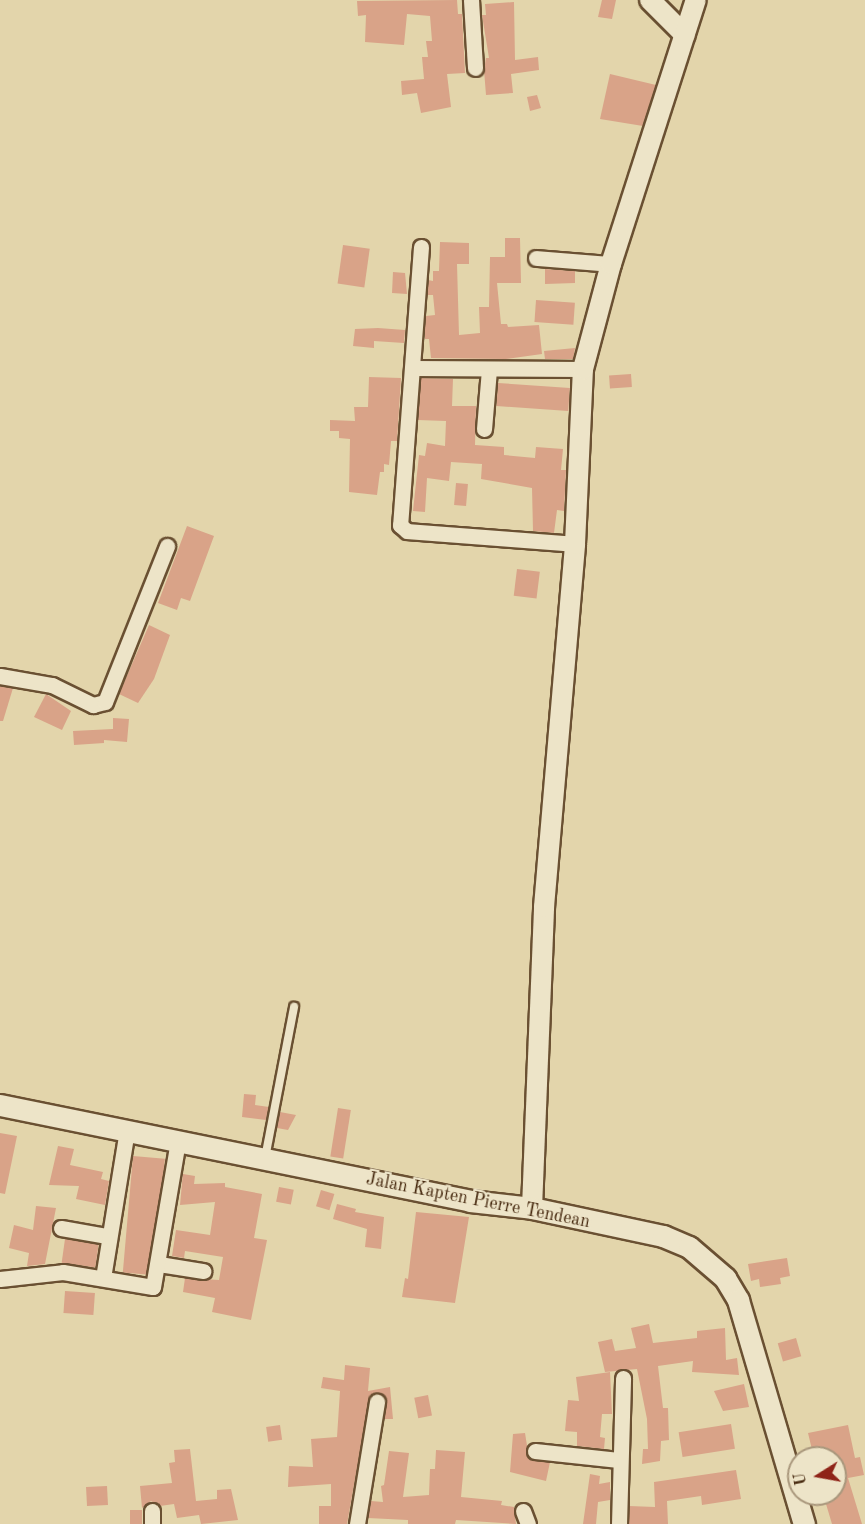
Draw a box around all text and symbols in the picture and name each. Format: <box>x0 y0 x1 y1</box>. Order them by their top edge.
street label: Jalan Kapten Pierre Tendean <box>364 1169 592 1233</box>
north arrow <box>787 1446 847 1506</box>
text: U <box>792 1471 810 1487</box>

